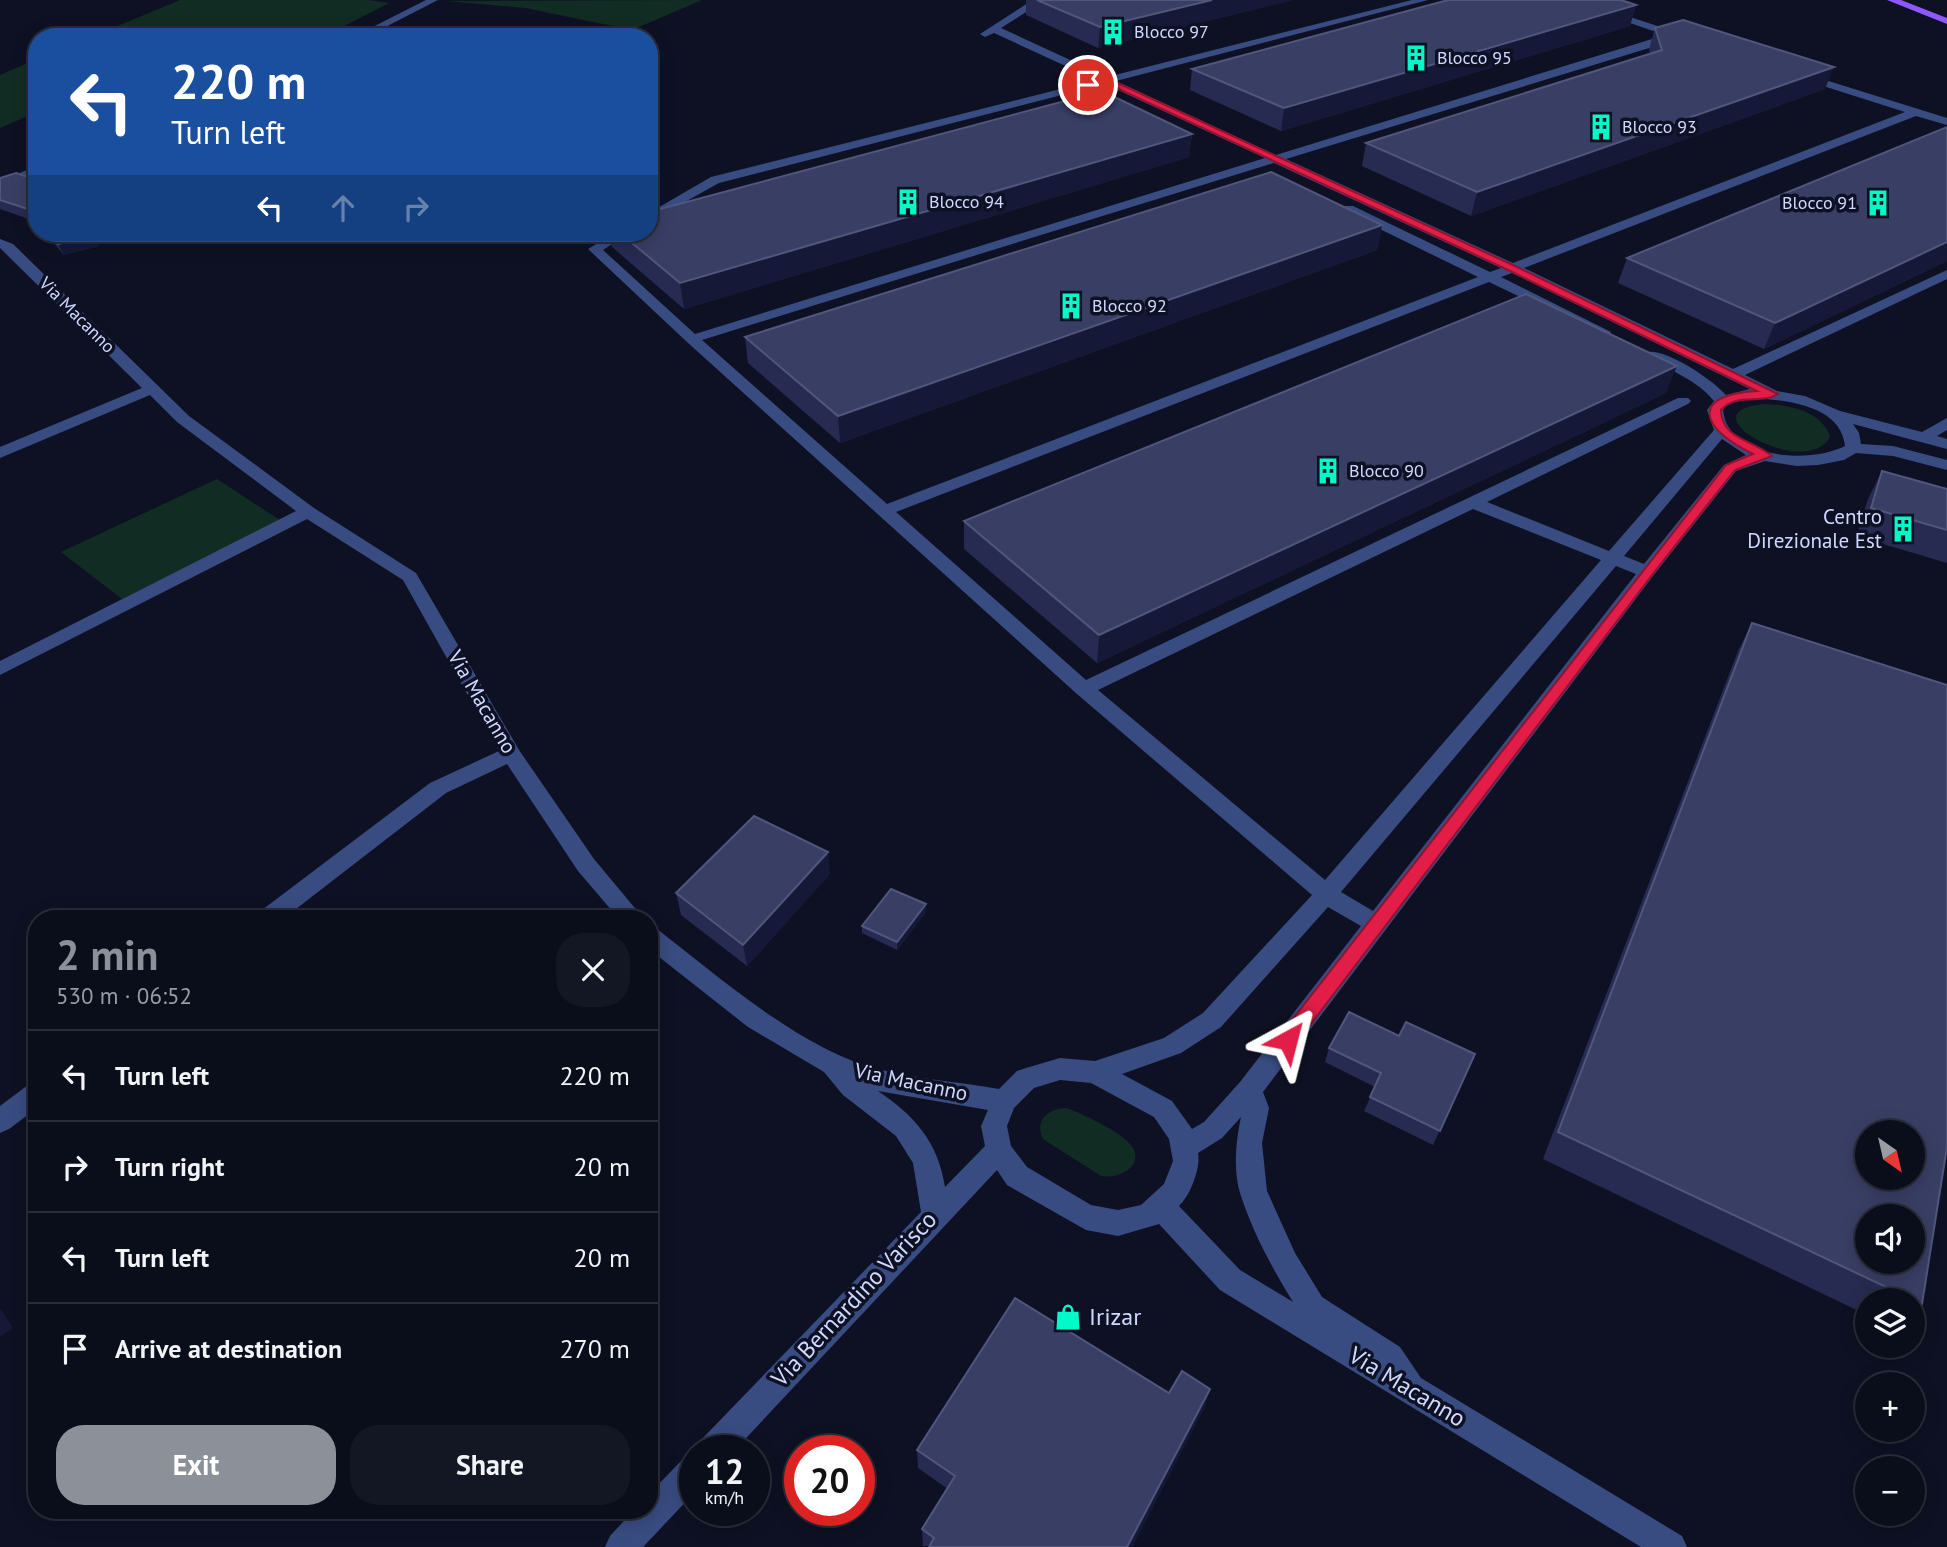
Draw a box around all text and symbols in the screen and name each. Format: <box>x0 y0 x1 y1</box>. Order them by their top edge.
building icon: Blocco 97 <box>1098 17 1128 47</box>
place label: Blocco 97 <box>1134 20 1209 43</box>
building icon: Blocco 95 <box>1401 43 1431 73</box>
place label: Blocco 95 <box>1437 46 1512 69</box>
text: 220 m <box>171 49 306 113</box>
pin <box>1058 55 1118 115</box>
icon: left <box>56 56 147 147</box>
icon: arrive <box>1069 66 1107 104</box>
text: Turn left <box>171 111 286 153</box>
building icon: Blocco 93 <box>1586 112 1616 142</box>
place label: Blocco 93 <box>1622 115 1697 138</box>
building icon: Blocco 94 <box>893 187 923 217</box>
building icon: Blocco 91 <box>1863 188 1893 218</box>
icon: left <box>251 189 289 227</box>
icon: ahead <box>324 189 362 227</box>
icon: right <box>397 189 435 227</box>
place label: Blocco 94 <box>929 190 1004 213</box>
place label: Blocco 91 <box>1782 191 1857 214</box>
street label: Via Macanno <box>34 271 120 358</box>
building icon: Blocco 92 <box>1056 291 1086 321</box>
place label: Blocco 92 <box>1092 294 1167 317</box>
building icon: Blocco 90 <box>1313 456 1343 486</box>
place label: Blocco 90 <box>1349 459 1424 482</box>
place label: Centro Direzionale Est <box>1747 503 1882 554</box>
building icon: Centro Direzionale Est <box>1888 514 1918 544</box>
street label: Via Macanno <box>442 644 523 758</box>
text: 2 min <box>56 927 158 982</box>
button: close <box>556 933 630 1007</box>
text: 530 m · 06:52 <box>56 981 192 1010</box>
position arrow <box>1251 1003 1325 1077</box>
street label: Via Macanno <box>851 1056 970 1107</box>
icon: left <box>56 1057 94 1095</box>
text: Turn left <box>115 1059 209 1092</box>
text: 220 m <box>559 1059 630 1092</box>
north arrow <box>1855 1120 1925 1190</box>
map controls <box>1855 1120 1925 1526</box>
icon: right <box>56 1148 94 1186</box>
text: Turn right <box>115 1150 224 1183</box>
text: 20 m <box>574 1150 630 1183</box>
street label: Via Bernardino Varisco <box>763 1204 943 1394</box>
button: sound <box>1855 1204 1925 1274</box>
icon: left <box>56 1239 94 1277</box>
text: Turn left <box>115 1241 209 1274</box>
text: 20 m <box>574 1241 630 1274</box>
button: layers <box>1855 1288 1925 1358</box>
place label: Irizar <box>1089 1301 1141 1332</box>
shop icon: Irizar <box>1053 1302 1083 1332</box>
icon: arrive <box>56 1330 94 1368</box>
text: Arrive at destination <box>115 1332 342 1365</box>
text: 270 m <box>559 1332 630 1365</box>
street label: Via Macanno <box>1342 1339 1471 1434</box>
button: + <box>1855 1372 1925 1442</box>
button: Exit <box>56 1425 336 1505</box>
button: Share <box>350 1425 630 1505</box>
speed limit sign: 20 <box>784 1435 875 1526</box>
text: 12 <box>705 1448 744 1494</box>
button: − <box>1855 1456 1925 1526</box>
text: km/h <box>705 1486 744 1509</box>

